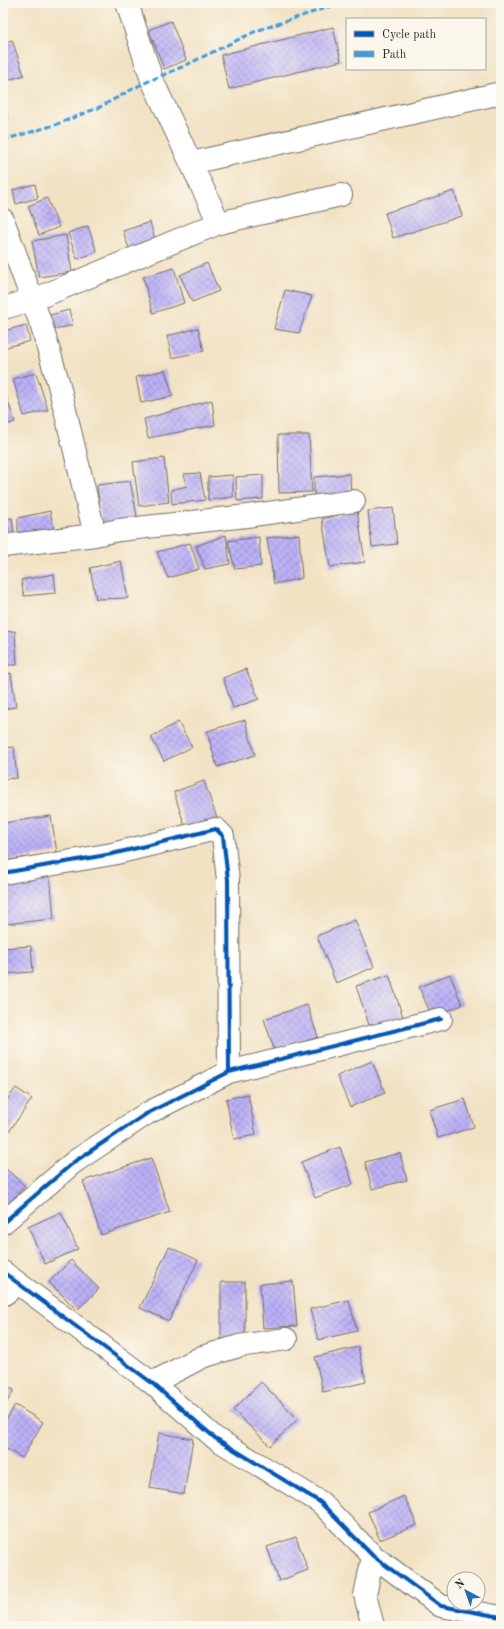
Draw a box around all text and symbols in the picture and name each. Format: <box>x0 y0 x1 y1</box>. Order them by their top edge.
legend <box>346 18 486 70</box>
text: Cycle path <box>382 29 437 41</box>
text: Path <box>382 49 407 61</box>
north arrow <box>446 1571 486 1611</box>
text: N <box>454 1577 468 1591</box>

